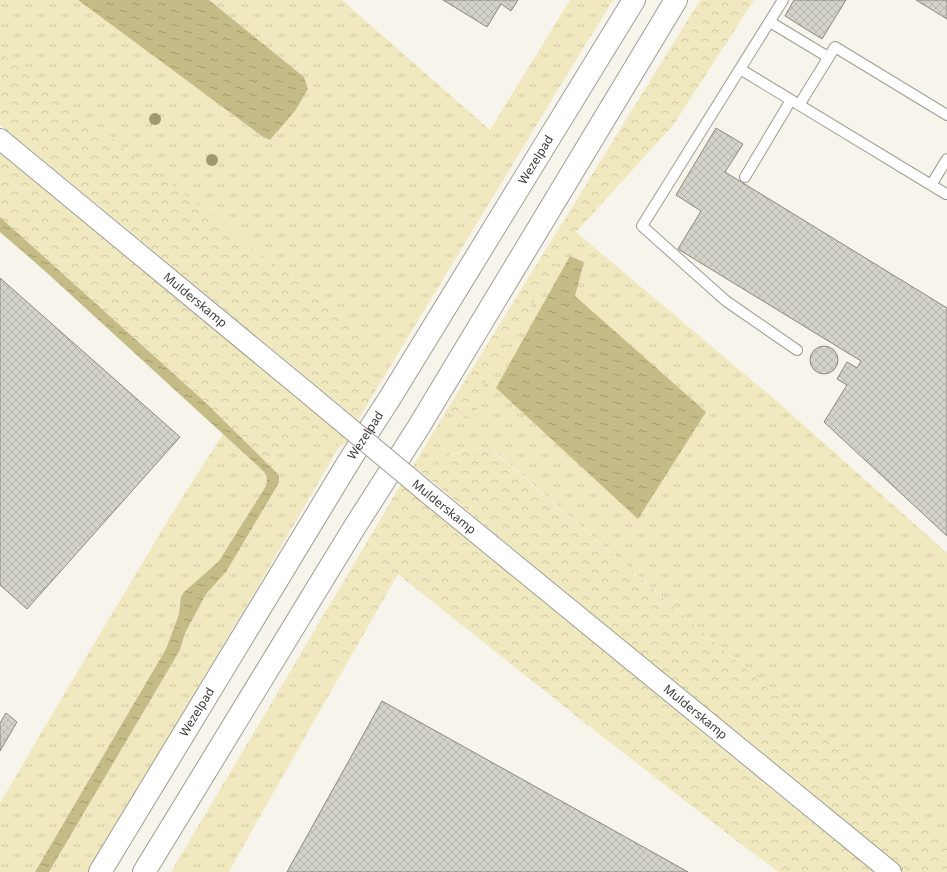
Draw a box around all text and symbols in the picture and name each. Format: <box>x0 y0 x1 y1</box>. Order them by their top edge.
street label: Wezelpad <box>514 132 557 187</box>
street label: Mulderskamp <box>160 268 231 331</box>
street label: Wezelpad <box>343 408 387 463</box>
street label: Mulderskamp <box>409 475 480 538</box>
street label: Mulderskamp <box>660 680 731 743</box>
street label: Wezelpad <box>175 684 218 740</box>

